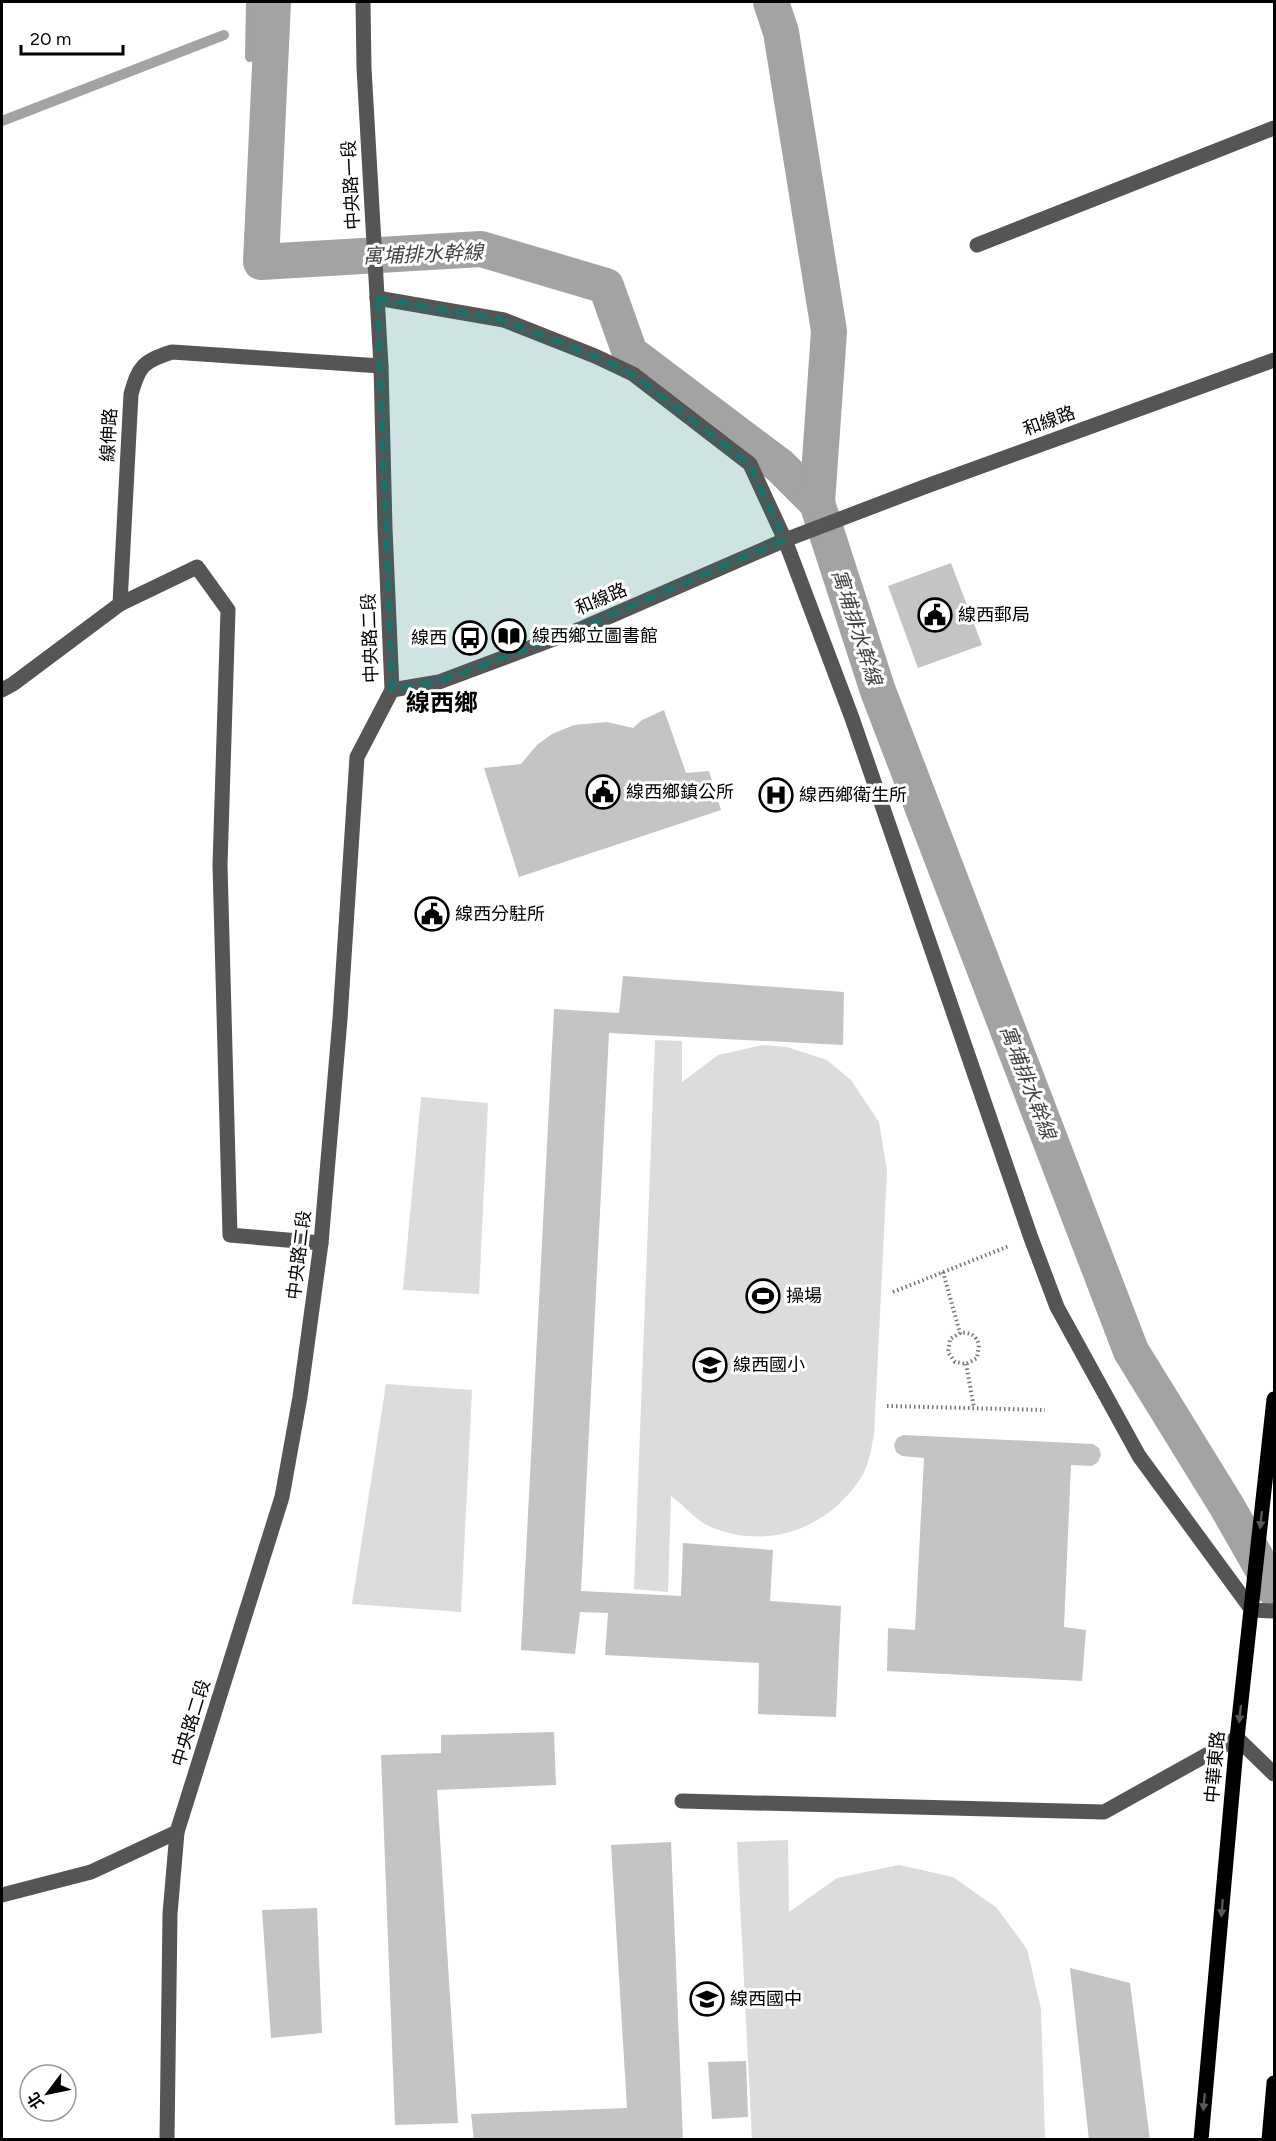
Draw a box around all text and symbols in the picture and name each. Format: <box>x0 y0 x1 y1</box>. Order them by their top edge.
scale bar <box>21 18 123 56</box>
text: 20 m <box>30 28 71 50</box>
street label: 中央路一段 <box>338 139 364 231</box>
water label: 寓埔排水幹線 <box>363 240 485 268</box>
street label: 和線路 <box>1020 401 1078 441</box>
street label: 線伸路 <box>97 407 121 463</box>
water label: 寓埔排水幹線 <box>827 566 888 690</box>
street label: 和線路 <box>572 578 630 620</box>
street label: 中央路二段 <box>357 593 383 683</box>
public building icon: 線西郵局 <box>917 597 953 633</box>
place label: 線西郵局 <box>958 604 1030 626</box>
library icon: 線西鄉立圖書館 <box>491 618 527 654</box>
bus stop icon: 線西 <box>452 620 488 656</box>
place label: 線西鄉立圖書館 <box>532 625 658 647</box>
place label: 線西 <box>411 627 447 649</box>
district label: 線西鄉 <box>406 688 478 717</box>
public building icon: 線西鄉鎮公所 <box>585 774 621 810</box>
hospital icon: 線西鄉衛生所 <box>758 777 794 813</box>
place label: 線西鄉鎮公所 <box>626 781 734 803</box>
place label: 線西鄉衛生所 <box>799 784 907 806</box>
public building icon: 線西分駐所 <box>414 896 450 932</box>
place label: 線西分駐所 <box>455 903 545 925</box>
water label: 寓埔排水幹線 <box>995 1022 1061 1144</box>
street label: 中央路二段 <box>283 1209 315 1301</box>
sports icon: 操場 <box>745 1278 781 1314</box>
place label: 操場 <box>786 1285 822 1307</box>
school or university icon: 線西國小 <box>692 1347 728 1383</box>
place label: 線西國小 <box>733 1354 805 1376</box>
one-way arrow <box>1257 1511 1266 1530</box>
street label: 中央路二段 <box>167 1677 215 1769</box>
one-way arrow <box>1235 1704 1245 1723</box>
street label: 中華東路 <box>1201 1730 1229 1804</box>
one-way arrow <box>1217 1899 1227 1918</box>
school or university icon: 線西國中 <box>689 1981 725 2017</box>
place label: 線西國中 <box>730 1988 802 2010</box>
north arrow <box>18 2063 78 2123</box>
text: 北 <box>23 2089 48 2113</box>
one-way arrow <box>1199 2093 1209 2112</box>

